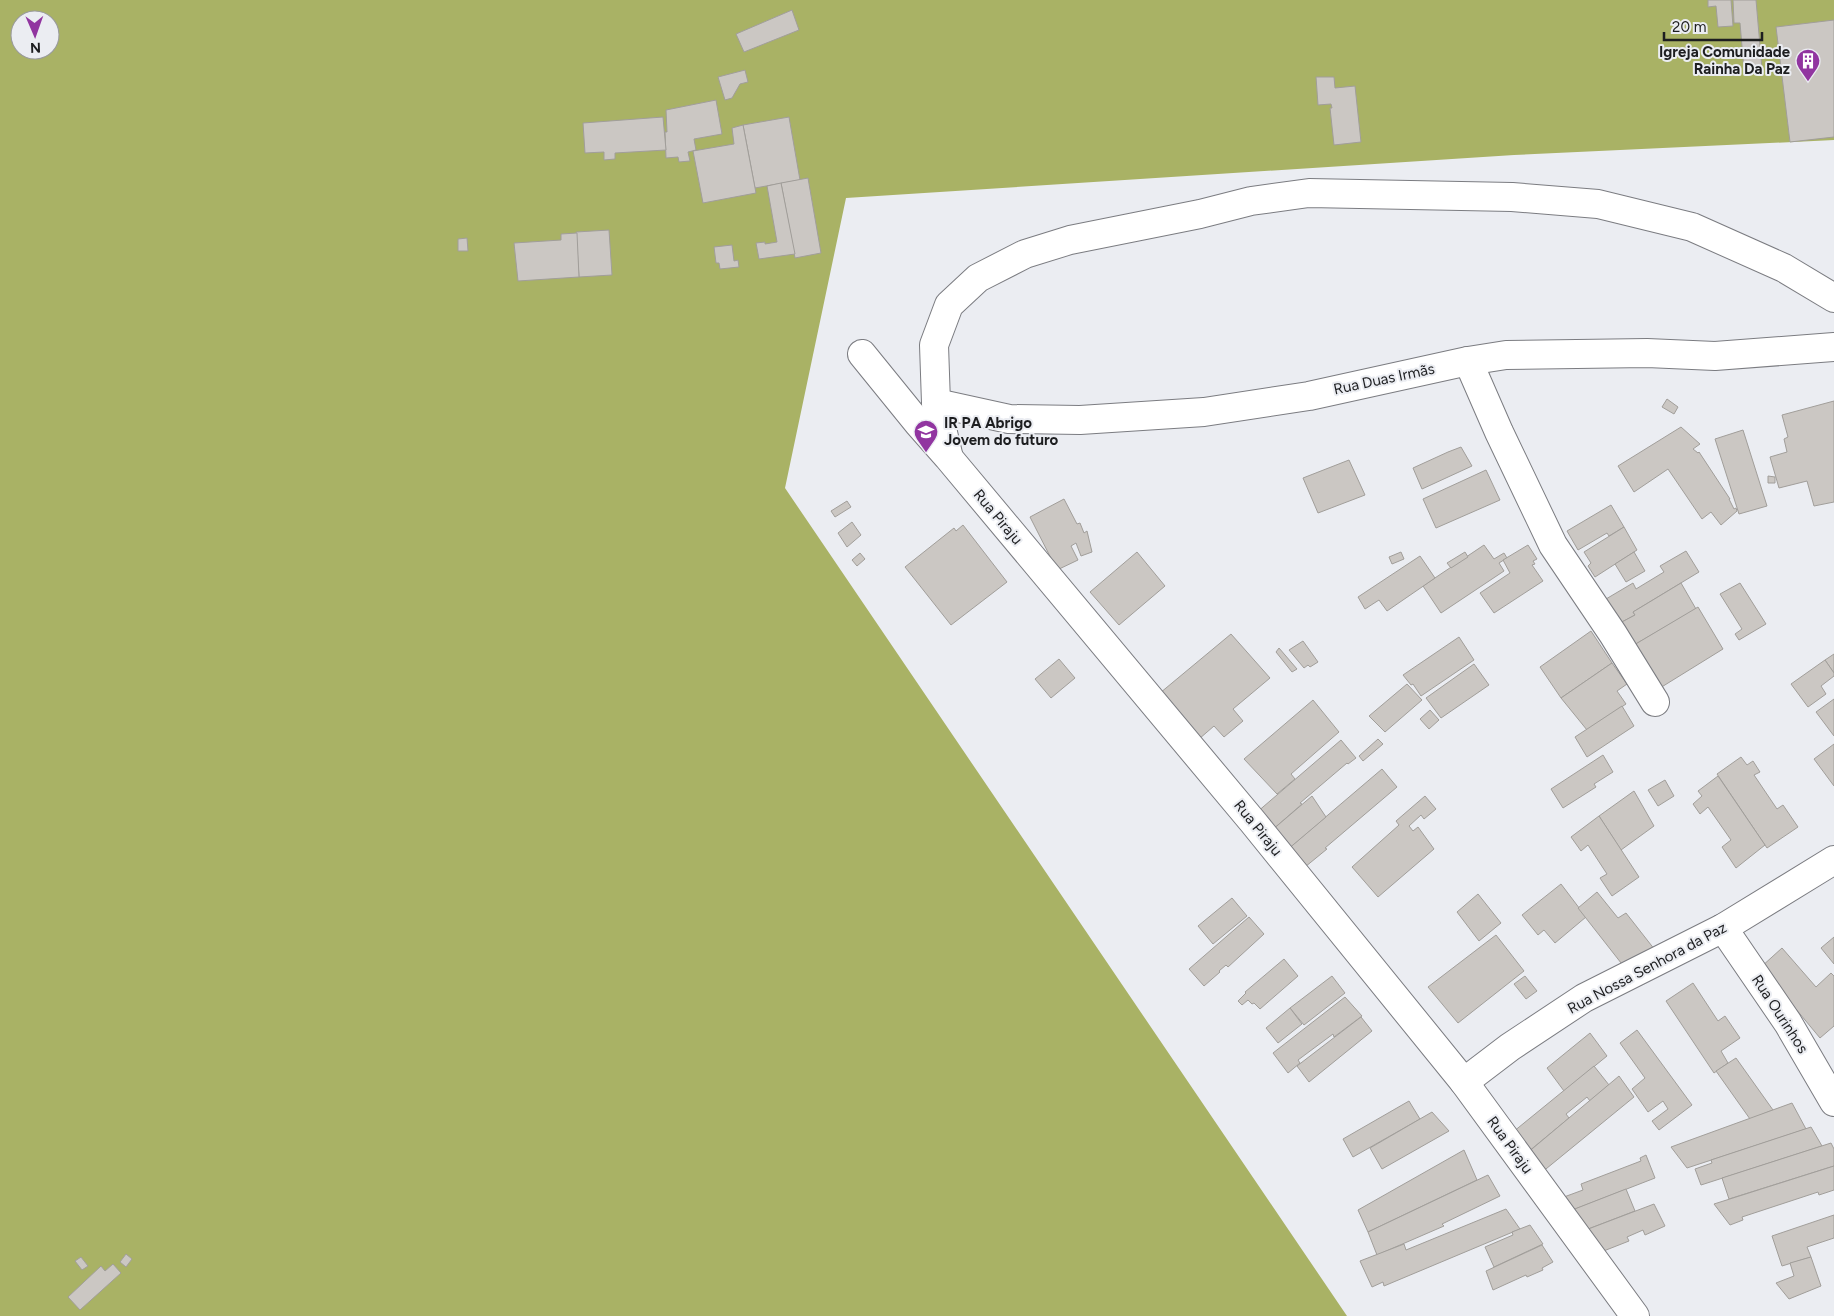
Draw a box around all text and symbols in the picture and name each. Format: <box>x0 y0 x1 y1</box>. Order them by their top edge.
north arrow <box>10 10 60 60</box>
scale bar <box>1664 10 1762 42</box>
text: 20 m <box>1672 18 1706 36</box>
text: N <box>30 39 41 56</box>
place label: Igreja Comunidade Rainha Da Paz <box>1659 43 1791 78</box>
building icon: Igreja Comunidade Rainha Da Paz <box>1795 48 1821 82</box>
street label: Rua Duas Irmãs <box>1332 360 1436 398</box>
place label: IR PA Abrigo Jovem do futuro <box>944 414 1059 449</box>
school or university icon: IR PA Abrigo Jovem do futuro <box>913 419 939 453</box>
street label: Rua Piraju <box>970 486 1026 548</box>
street label: Rua Piraju <box>1230 797 1286 859</box>
street label: Rua Nossa Senhora da Paz <box>1564 918 1730 1018</box>
street label: Rua Ourinhos <box>1748 971 1812 1057</box>
street label: Rua Piraju <box>1483 1113 1537 1177</box>

